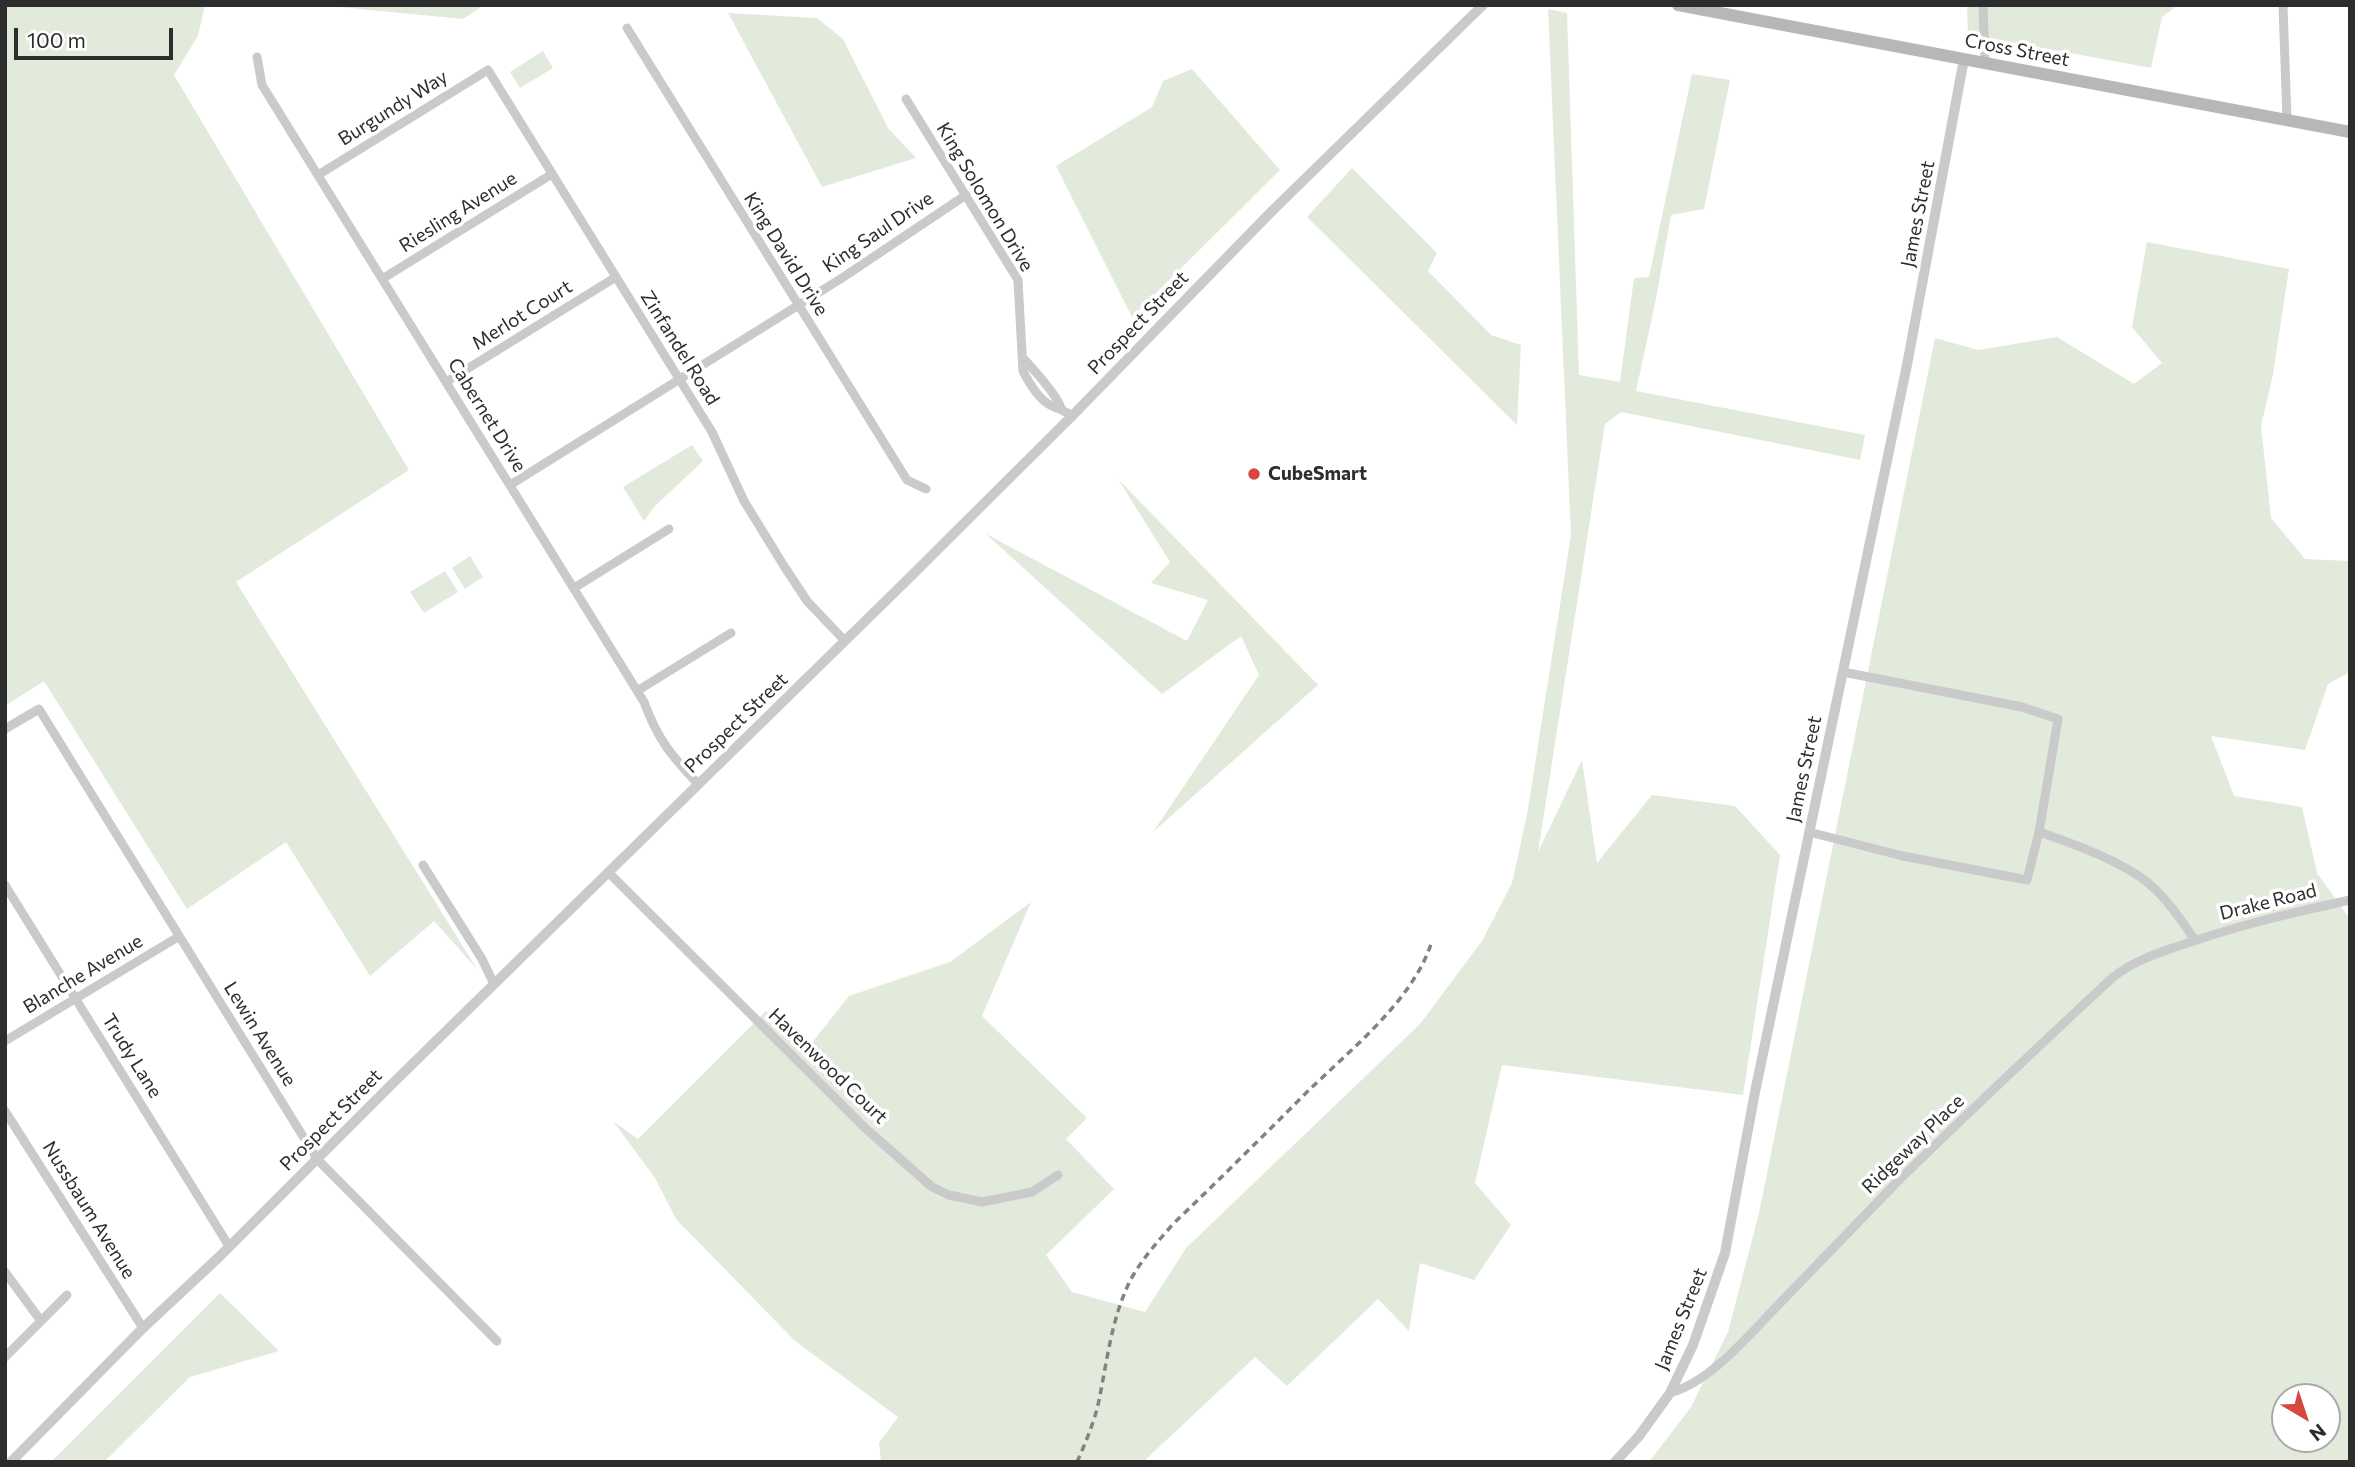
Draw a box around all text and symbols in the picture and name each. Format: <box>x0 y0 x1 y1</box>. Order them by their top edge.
scale bar <box>18 14 177 58</box>
text: 100 m <box>27 27 86 52</box>
street label: Cross Street <box>1963 29 2071 71</box>
street label: Burgundy Way <box>334 65 452 151</box>
street label: King Solomon Drive <box>932 118 1038 276</box>
street label: James Street <box>1897 159 1939 269</box>
street label: Riesling Avenue <box>395 167 521 257</box>
street label: King Saul Drive <box>818 187 938 277</box>
street label: King David Drive <box>739 188 833 320</box>
street label: Prospect Street <box>1083 267 1193 379</box>
street label: Merlot Court <box>468 275 576 355</box>
street label: Zinfandel Road <box>636 287 724 409</box>
street label: Cabernet Drive <box>443 354 531 476</box>
place label: CubeSmart <box>1268 463 1367 485</box>
marker: CubeSmart <box>1246 466 1262 482</box>
street label: Prospect Street <box>680 668 792 778</box>
street label: James Street <box>1782 714 1826 824</box>
street label: Drake Road <box>2217 879 2319 925</box>
street label: Blanche Avenue <box>19 929 147 1019</box>
street label: Lewin Avenue <box>219 978 301 1090</box>
street label: Havenwood Court <box>764 1003 892 1129</box>
street label: Trudy Lane <box>97 1010 167 1102</box>
street label: Prospect Street <box>275 1064 387 1176</box>
street label: Ridgeway Place <box>1857 1090 1969 1198</box>
street label: Nussbaum Avenue <box>38 1137 140 1283</box>
street label: James Street <box>1650 1265 1712 1373</box>
north arrow <box>2271 1383 2341 1453</box>
text: N <box>2305 1420 2331 1447</box>

